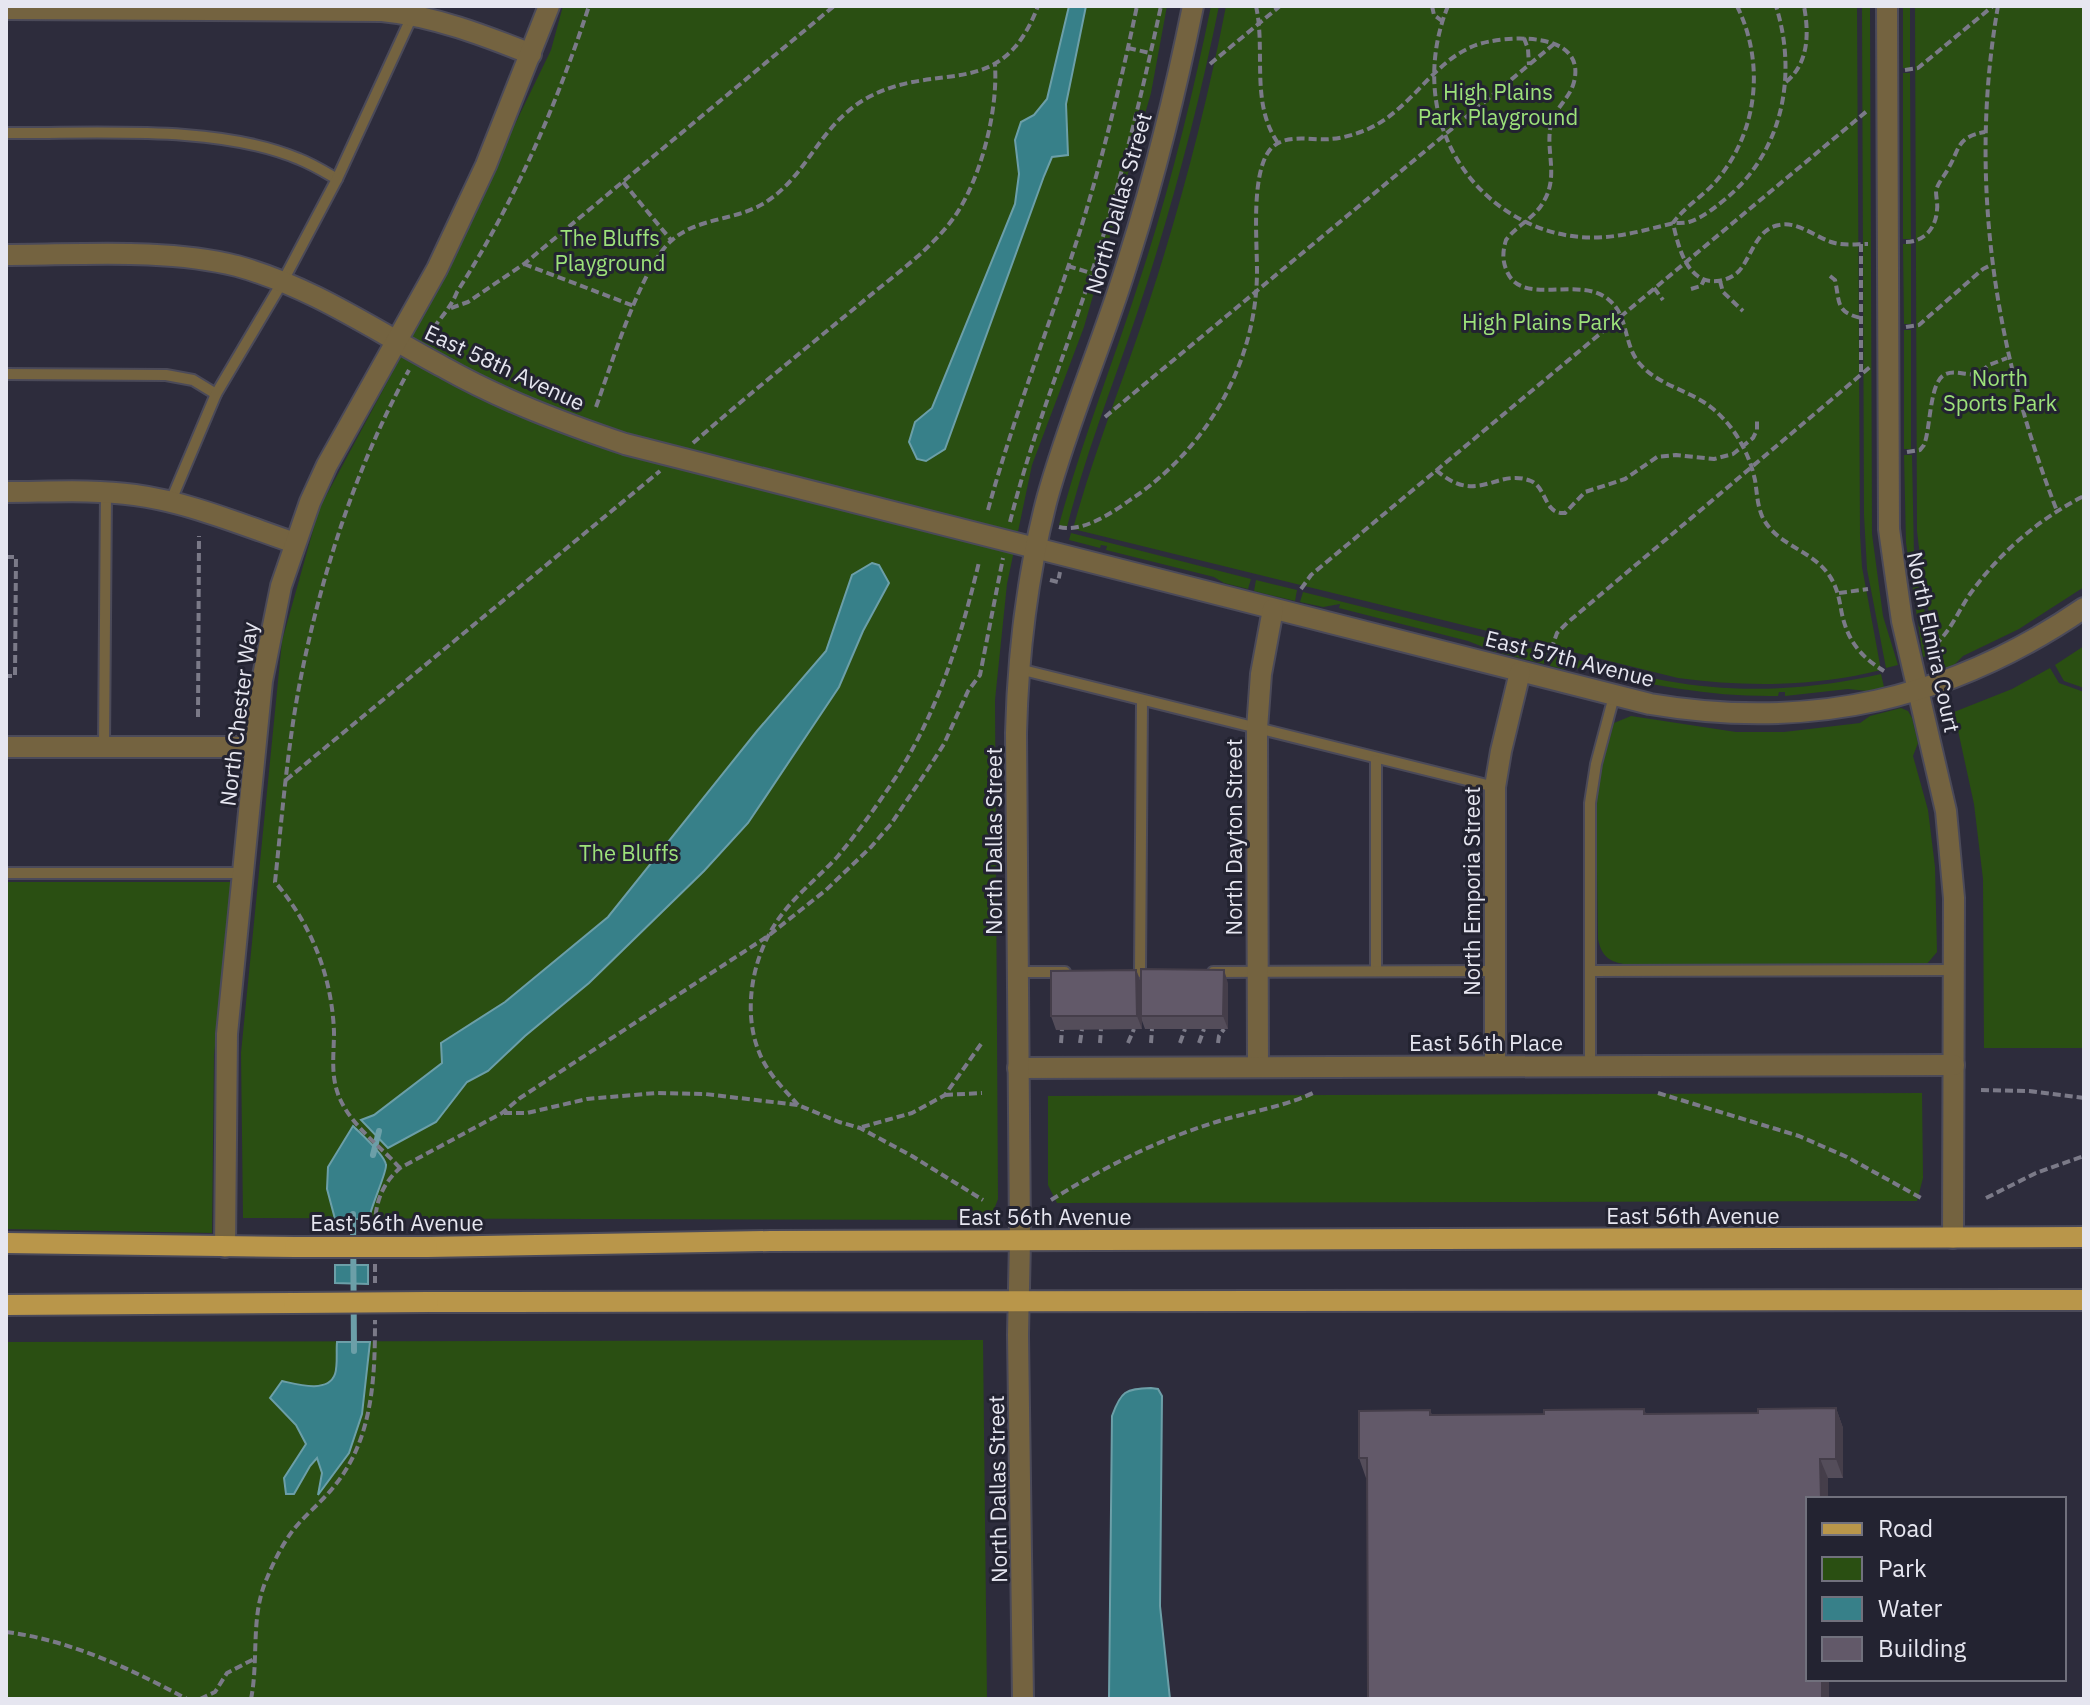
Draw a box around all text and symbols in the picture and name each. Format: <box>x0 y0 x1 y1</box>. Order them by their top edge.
park label: High Plains Park Playground <box>1418 77 1578 131</box>
street label: North Dallas Street <box>1078 109 1158 297</box>
park label: The Bluffs Playground <box>555 223 665 277</box>
park label: High Plains Park <box>1462 307 1622 336</box>
street label: East 58th Avenue <box>420 317 590 417</box>
park label: North Sports Park <box>1943 363 2057 417</box>
street label: North Elmira Court <box>1901 549 1967 735</box>
street label: North Chester Way <box>212 620 264 808</box>
street label: East 57th Avenue <box>1482 623 1658 693</box>
street label: North Dayton Street <box>1219 739 1248 935</box>
street label: North Dallas Street <box>979 747 1008 935</box>
street label: North Emporia Street <box>1457 786 1486 996</box>
park label: The Bluffs <box>579 838 679 867</box>
street label: East 56th Place <box>1409 1028 1563 1057</box>
street label: East 56th Avenue <box>1606 1201 1780 1230</box>
street label: East 56th Avenue <box>958 1202 1132 1231</box>
street label: East 56th Avenue <box>310 1208 484 1237</box>
street label: North Dallas Street <box>981 1395 1013 1583</box>
legend <box>1806 1497 2066 1681</box>
text: Road <box>1878 1512 1933 1544</box>
text: Park <box>1878 1552 1927 1584</box>
text: Water <box>1878 1592 1942 1624</box>
text: Building <box>1878 1632 1966 1664</box>

